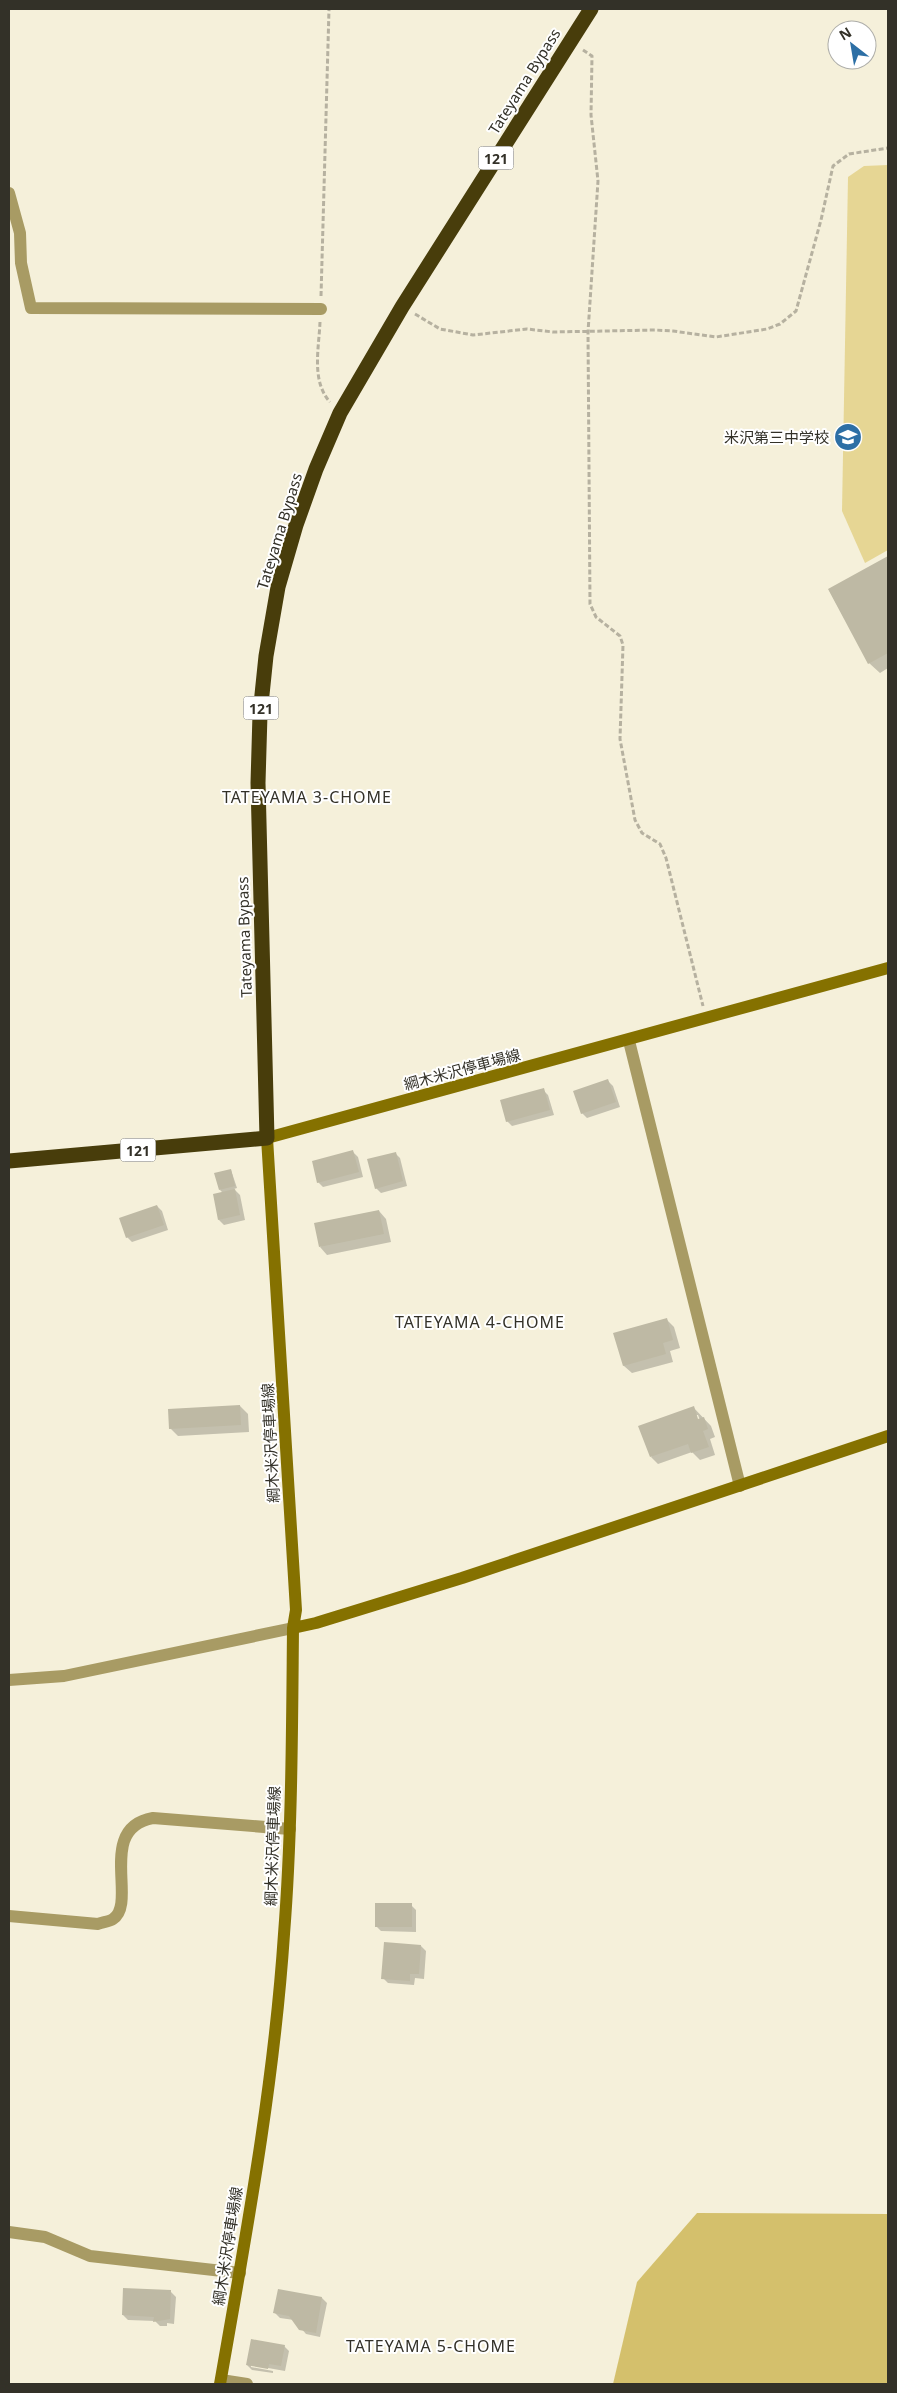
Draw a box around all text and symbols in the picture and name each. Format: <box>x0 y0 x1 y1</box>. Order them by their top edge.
north arrow <box>827 20 877 70</box>
text: N <box>835 22 855 45</box>
street label: Tateyama Bypass <box>483 24 565 138</box>
road number: 121 <box>478 146 514 170</box>
school or university icon: 米沢第三中学校 <box>833 422 863 452</box>
place label: 米沢第三中学校 <box>724 427 829 447</box>
street label: Tateyama Bypass <box>252 470 306 592</box>
road number: 121 <box>244 696 278 720</box>
district label: TATEYAMA 3-CHOME <box>222 786 392 808</box>
street label: Tateyama Bypass <box>232 876 256 998</box>
street label: 綱木米沢停車場線 <box>401 1044 523 1094</box>
road number: 121 <box>120 1138 156 1162</box>
district label: TATEYAMA 4-CHOME <box>395 1311 565 1333</box>
street label: 綱木米沢停車場線 <box>257 1383 283 1503</box>
street label: 綱木米沢停車場線 <box>260 1786 284 1906</box>
street label: 綱木米沢停車場線 <box>208 2185 246 2307</box>
district label: TATEYAMA 5-CHOME <box>346 2335 516 2357</box>

